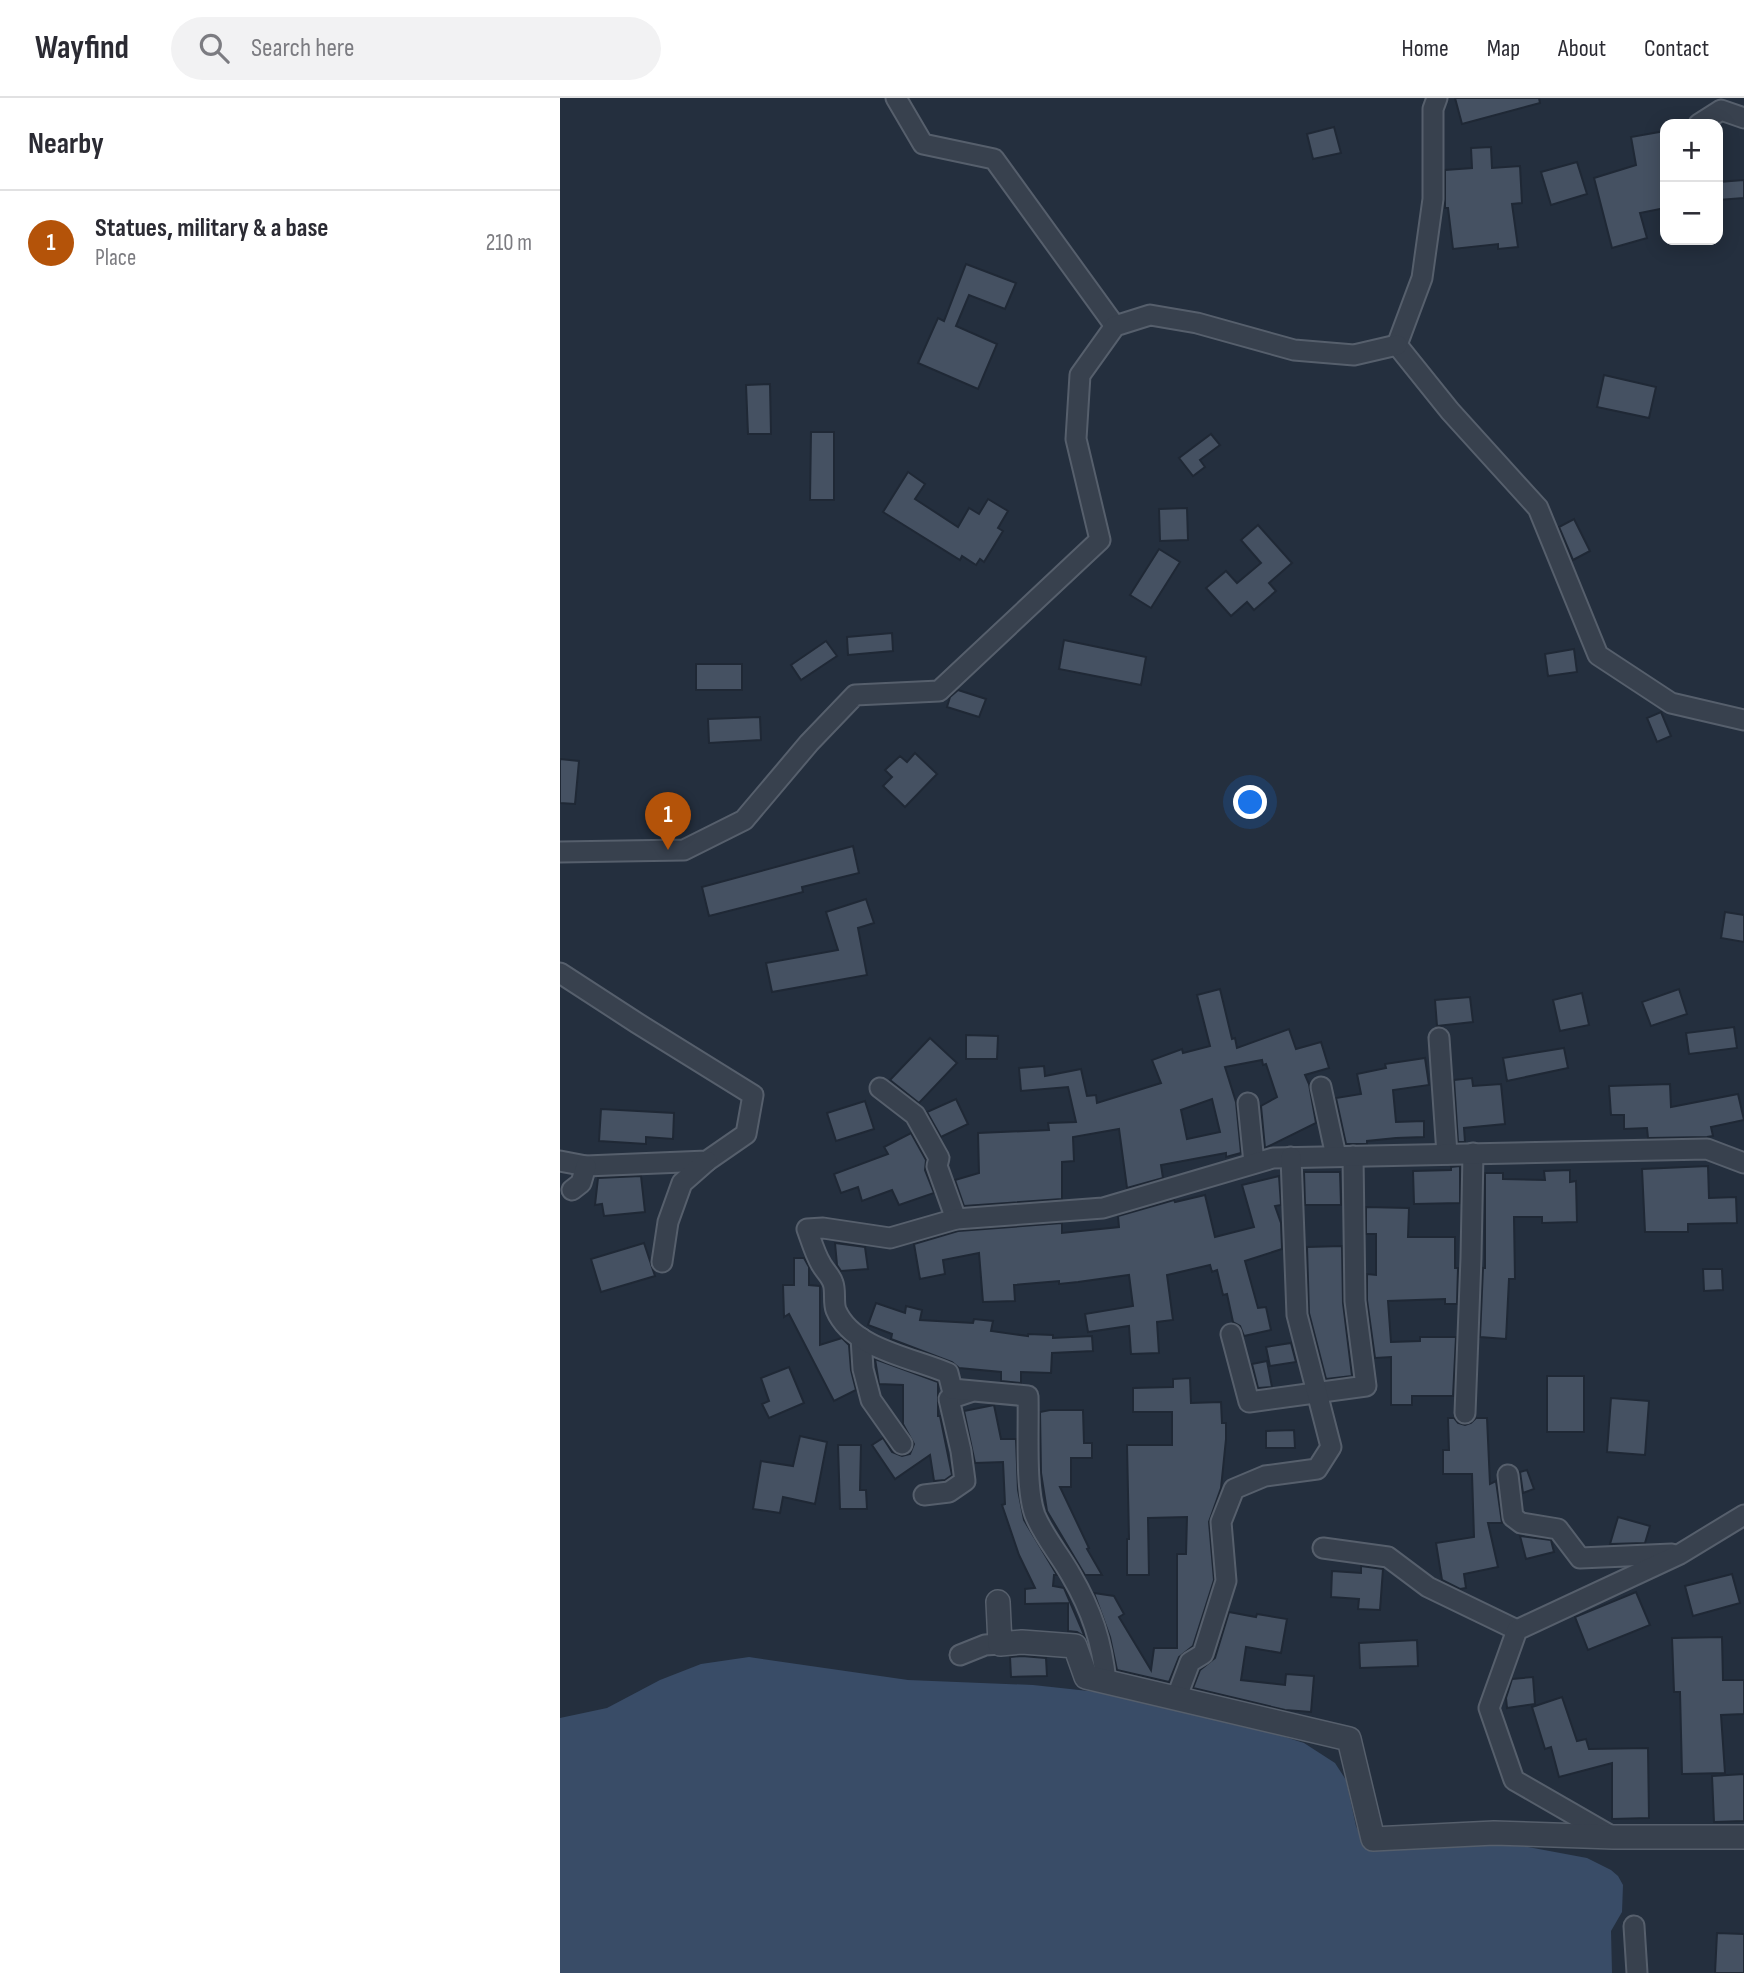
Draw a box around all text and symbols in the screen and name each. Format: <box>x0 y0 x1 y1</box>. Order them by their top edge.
search box <box>171 17 661 80</box>
text: Wayfind <box>35 28 129 68</box>
icon: search <box>195 29 233 67</box>
text: Search here <box>251 33 354 64</box>
text: Home <box>1401 34 1449 63</box>
text: Map <box>1487 34 1520 63</box>
text: About <box>1558 34 1606 63</box>
text: Contact <box>1644 34 1709 63</box>
map controls <box>1660 119 1723 245</box>
button: + <box>1660 119 1723 182</box>
text: Nearby <box>28 126 104 162</box>
button: − <box>1660 182 1723 245</box>
text: Statues, military & a base <box>95 213 328 244</box>
text: 1 <box>46 229 56 257</box>
text: 210 m <box>486 229 532 257</box>
text: Place <box>95 244 136 272</box>
your location <box>1233 785 1267 819</box>
pin: 1 <box>645 792 691 850</box>

